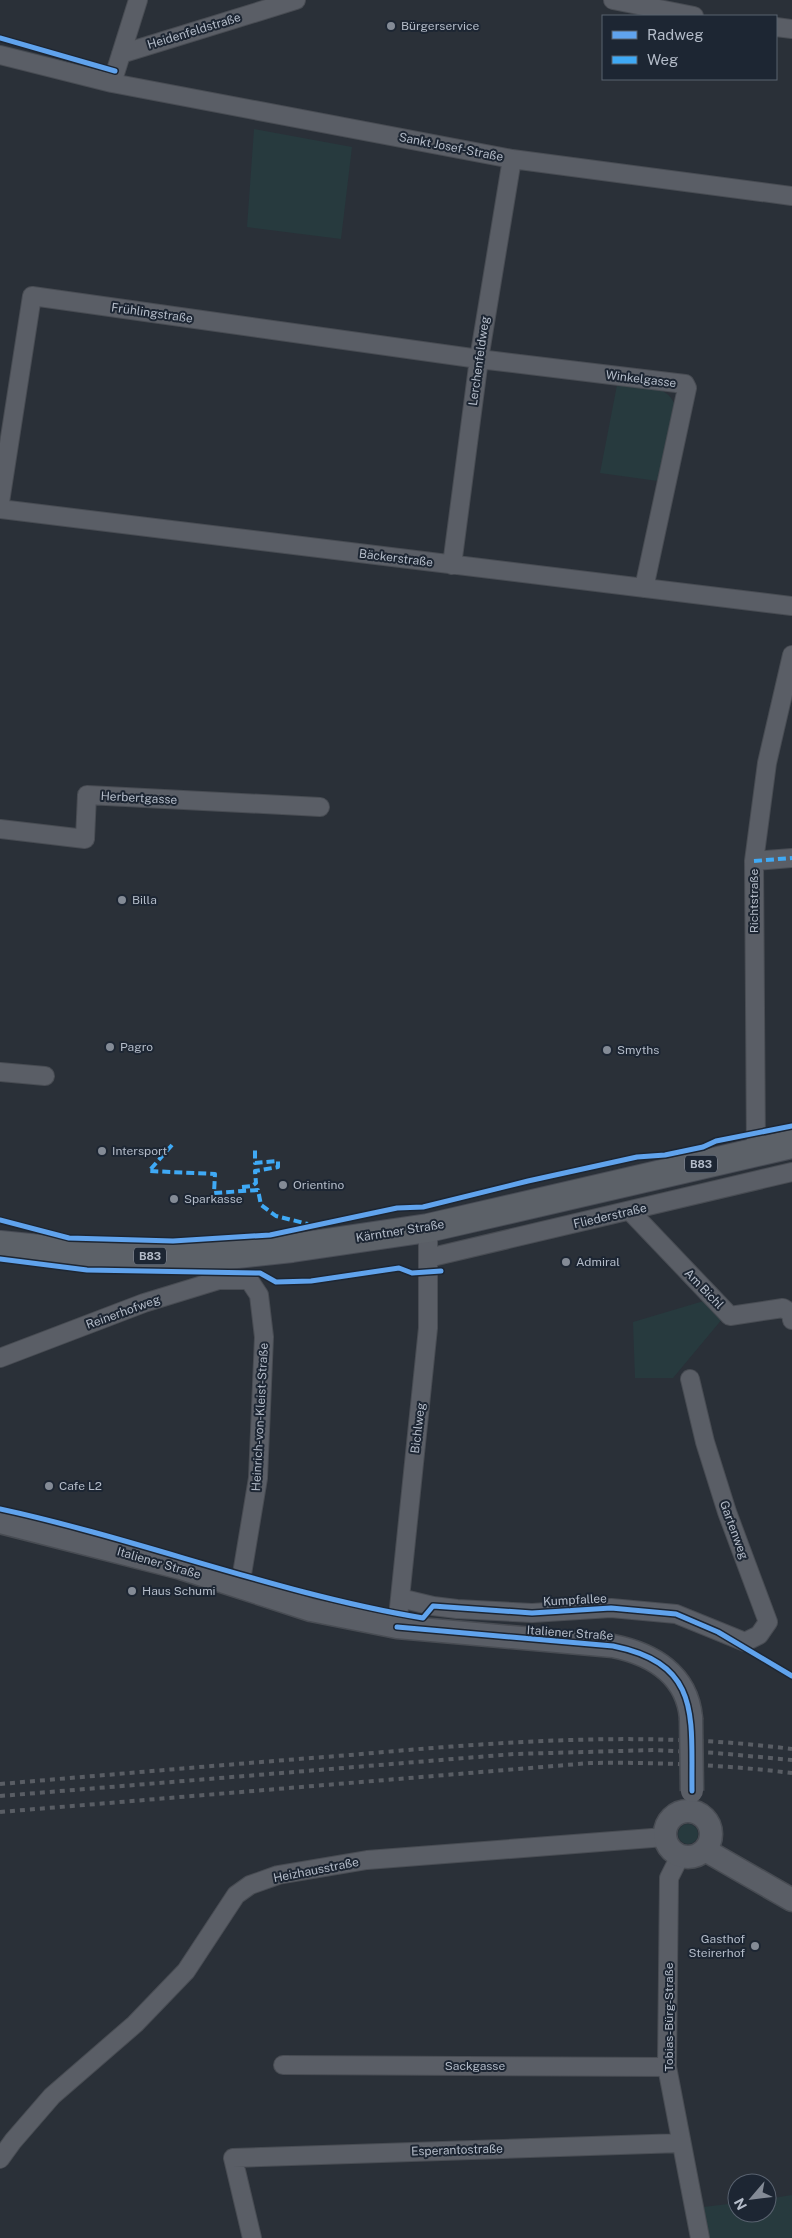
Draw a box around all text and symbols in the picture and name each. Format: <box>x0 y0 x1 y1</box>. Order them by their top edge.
street label: Heidenfeldstraße <box>146 10 243 52</box>
legend <box>602 15 777 80</box>
place label: Bürgerservice <box>401 19 480 33</box>
marker: Bürgerservice <box>385 20 397 32</box>
text: Radweg <box>647 26 704 43</box>
text: Weg <box>647 51 678 68</box>
street label: Sankt Josef-Straße <box>398 130 505 164</box>
street label: Frühlingstraße <box>110 300 194 326</box>
street label: Lerchenfeldweg <box>466 315 492 407</box>
street label: Winkelgasse <box>605 368 677 390</box>
street label: Bäckerstraße <box>358 547 434 570</box>
street label: Herbertgasse <box>100 789 178 807</box>
street label: Richtstraße <box>747 869 761 933</box>
place label: Billa <box>132 893 157 907</box>
marker: Billa <box>116 894 128 906</box>
place label: Pagro <box>120 1040 153 1054</box>
marker: Pagro <box>104 1041 116 1053</box>
place label: Smyths <box>617 1043 659 1057</box>
marker: Smyths <box>601 1044 613 1056</box>
place label: Intersport <box>112 1144 168 1158</box>
marker: Intersport <box>96 1145 108 1157</box>
road number: B83 <box>685 1156 717 1172</box>
place label: Orientino <box>293 1178 344 1192</box>
marker: Orientino <box>277 1179 289 1191</box>
place label: Sparkasse <box>184 1192 243 1206</box>
marker: Sparkasse <box>168 1193 180 1205</box>
street label: Fliederstraße <box>572 1201 648 1231</box>
street label: Kärntner Straße <box>355 1217 446 1245</box>
road number: B83 <box>134 1248 166 1264</box>
place label: Admiral <box>576 1255 620 1269</box>
marker: Admiral <box>560 1256 572 1268</box>
street label: Am Bichl <box>682 1266 727 1312</box>
street label: Reinerhofweg <box>84 1292 162 1332</box>
street label: Heinrich-von-Kleist-Straße <box>249 1342 271 1492</box>
street label: Bichlweg <box>408 1402 428 1454</box>
place label: Cafe L2 <box>59 1479 102 1493</box>
marker: Cafe L2 <box>43 1480 55 1492</box>
street label: Gartenweg <box>717 1499 751 1561</box>
street label: Italiener Straße <box>115 1544 203 1582</box>
place label: Haus Schumi <box>142 1584 216 1598</box>
marker: Haus Schumi <box>126 1585 138 1597</box>
street label: Kumpfallee <box>543 1591 608 1609</box>
street label: Italiener Straße <box>526 1623 614 1643</box>
street label: Heizhausstraße <box>272 1855 360 1885</box>
place label: Gasthof Steirerhof <box>689 1932 745 1960</box>
marker: Gasthof Steirerhof <box>749 1940 761 1952</box>
street label: Tobias-Bürg-Straße <box>662 1962 676 2072</box>
street label: Sackgasse <box>445 2059 505 2073</box>
street label: Esperantostraße <box>411 2141 503 2159</box>
north arrow <box>727 2173 777 2223</box>
text: N <box>731 2196 750 2213</box>

